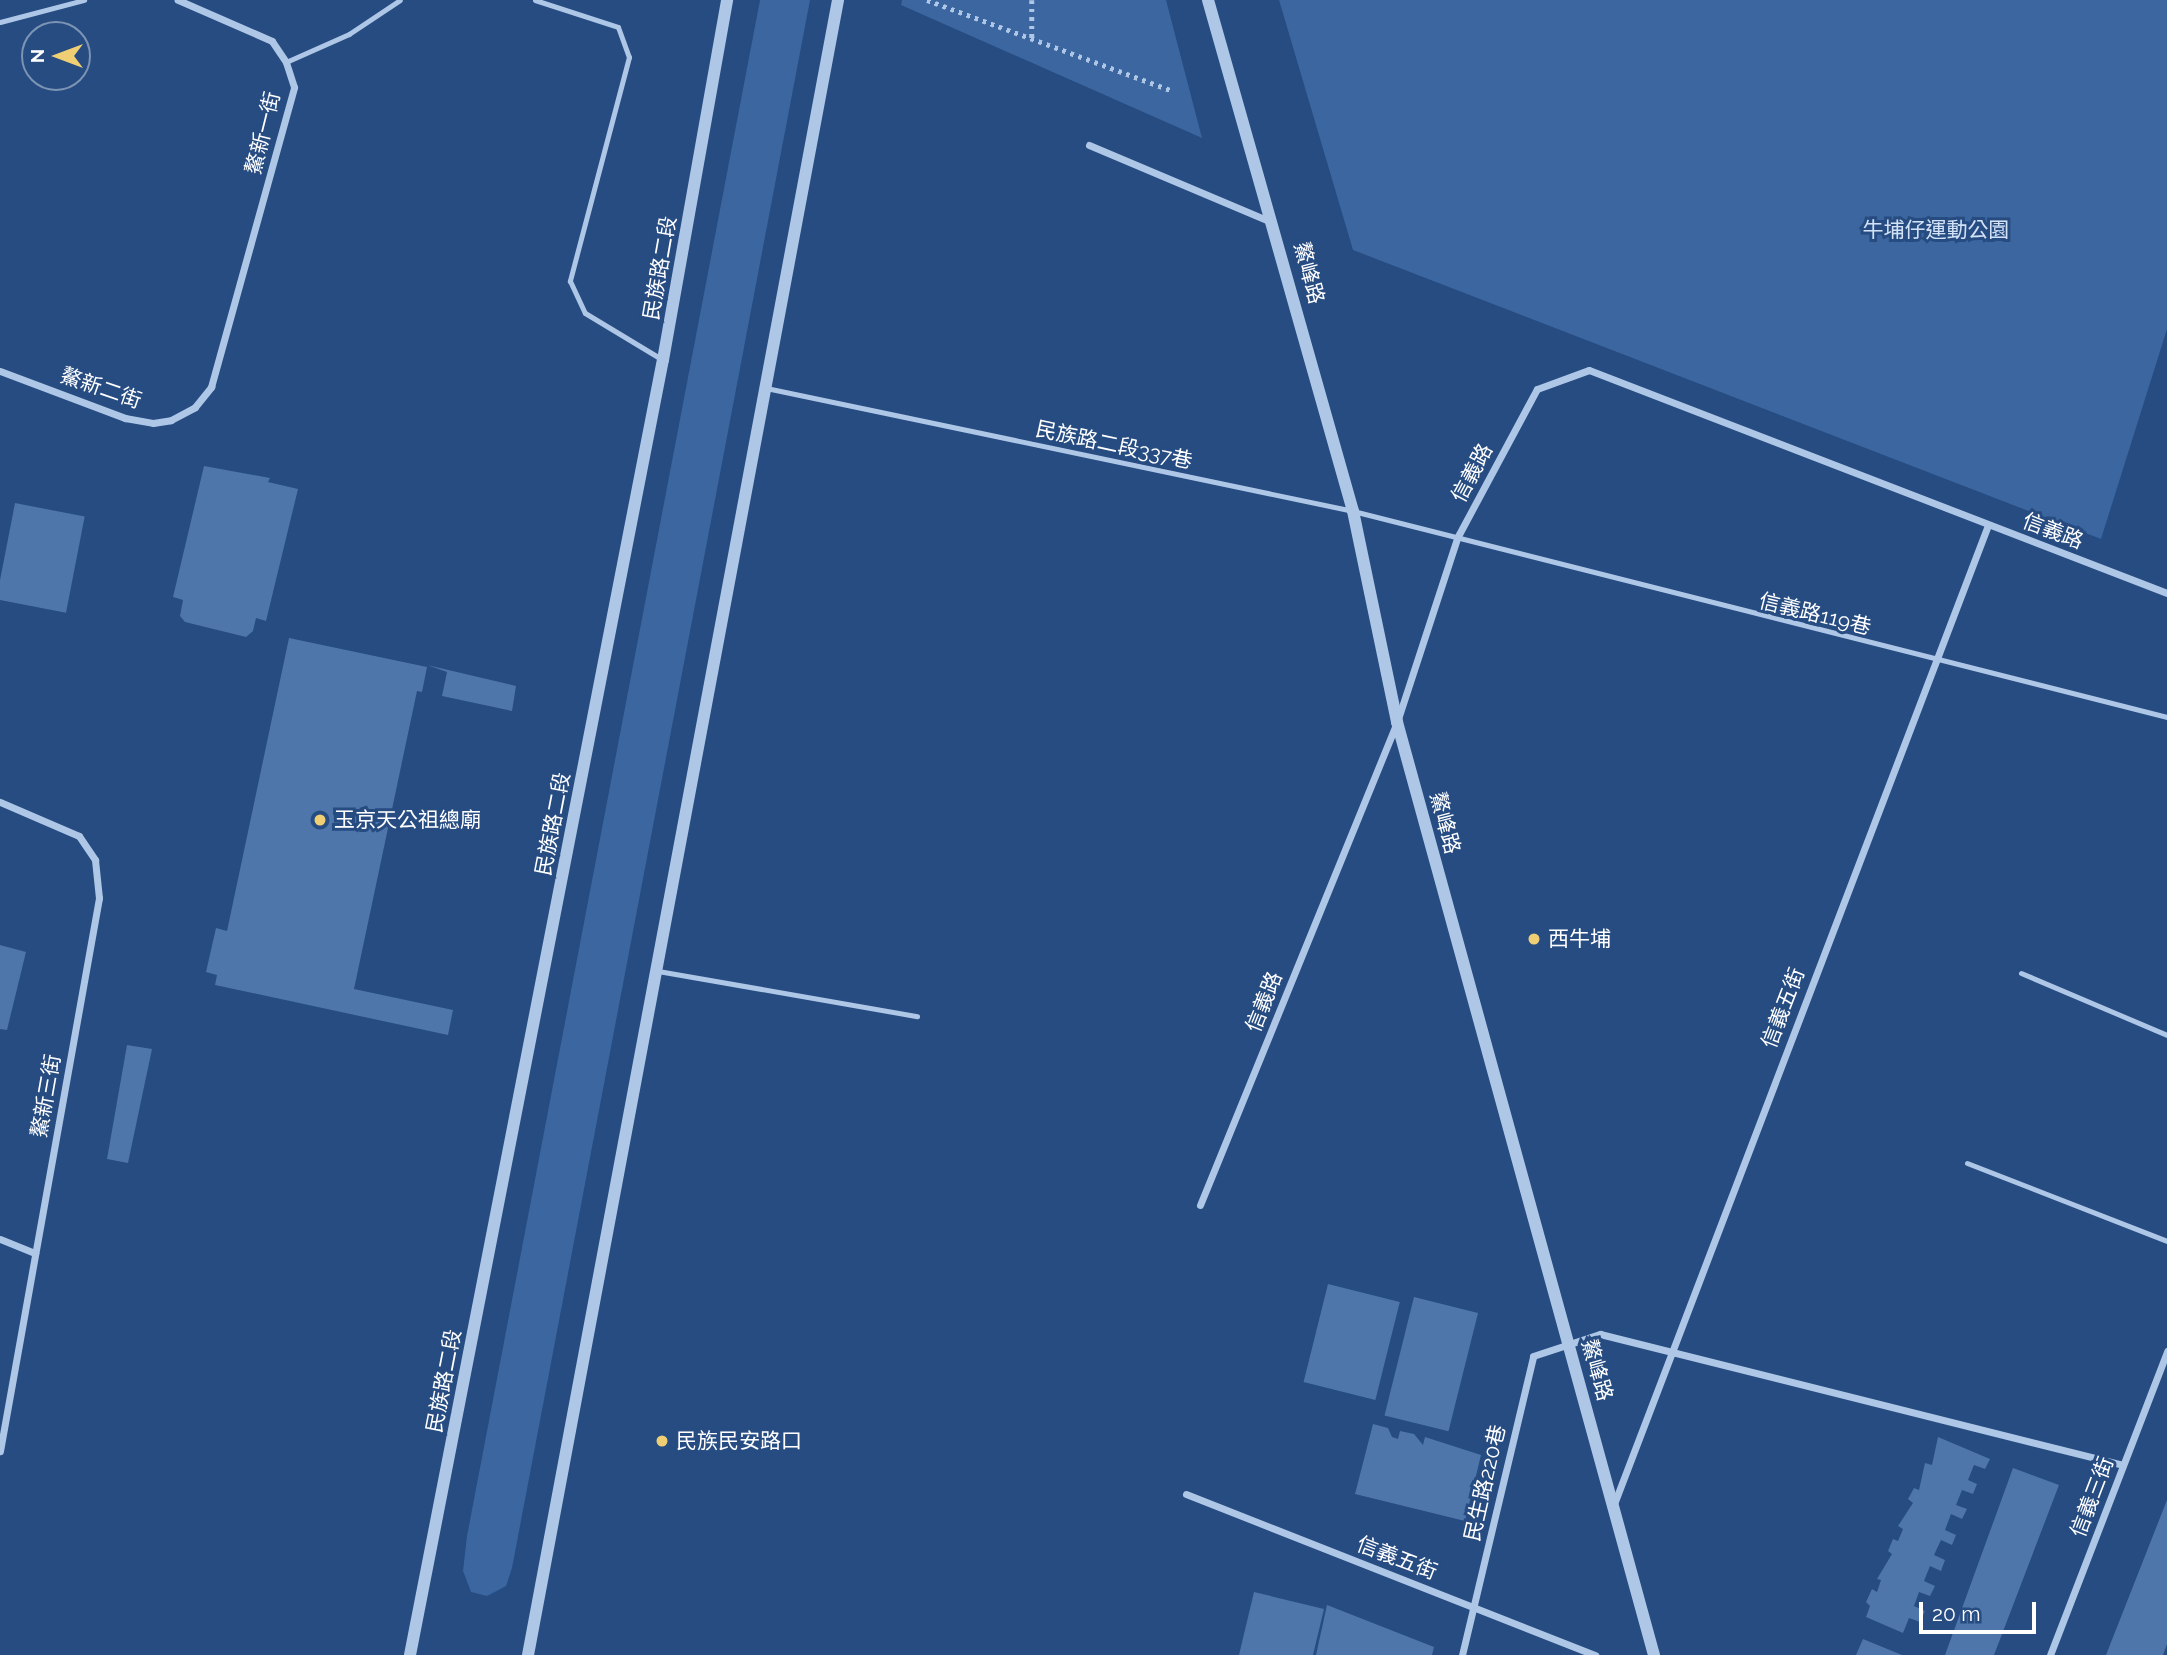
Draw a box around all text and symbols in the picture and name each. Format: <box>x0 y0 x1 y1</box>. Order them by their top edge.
north arrow <box>21 21 91 91</box>
text: N <box>26 49 48 63</box>
street label: 鰲新一街 <box>241 89 285 177</box>
street label: 民族路二段 <box>638 214 682 322</box>
park label: 牛埔仔運動公園 <box>1863 217 2009 243</box>
street label: 鰲峰路 <box>1289 239 1329 307</box>
street label: 鰲新二街 <box>57 362 145 414</box>
street label: 民族路二段337巷 <box>1033 416 1195 474</box>
street label: 信義路 <box>1446 439 1498 507</box>
street label: 信義路 <box>2019 508 2087 554</box>
street label: 信義路119巷 <box>1757 588 1873 640</box>
street label: 民族路二段 <box>531 770 575 878</box>
street label: 鰲峰路 <box>1425 789 1465 857</box>
place label: 玉京天公祖總廟 <box>334 807 481 833</box>
marker: 玉京天公祖總廟 <box>312 812 328 828</box>
place label: 西牛埔 <box>1548 926 1611 952</box>
marker: 西牛埔 <box>1526 931 1542 947</box>
street label: 信義五街 <box>1756 964 1810 1052</box>
street label: 信義路 <box>1241 968 1287 1036</box>
street label: 鰲新三街 <box>26 1052 66 1140</box>
street label: 民族路二段 <box>422 1327 466 1435</box>
street label: 鰲峰路 <box>1576 1336 1618 1404</box>
street label: 民生路220巷 <box>1459 1422 1511 1544</box>
place label: 民族民安路口 <box>676 1428 802 1454</box>
marker: 民族民安路口 <box>654 1433 670 1449</box>
street label: 信義三街 <box>2065 1453 2119 1541</box>
street label: 信義五街 <box>1353 1531 1441 1585</box>
scale bar <box>1922 1588 2039 1632</box>
text: 20 m <box>1932 1601 1980 1626</box>

